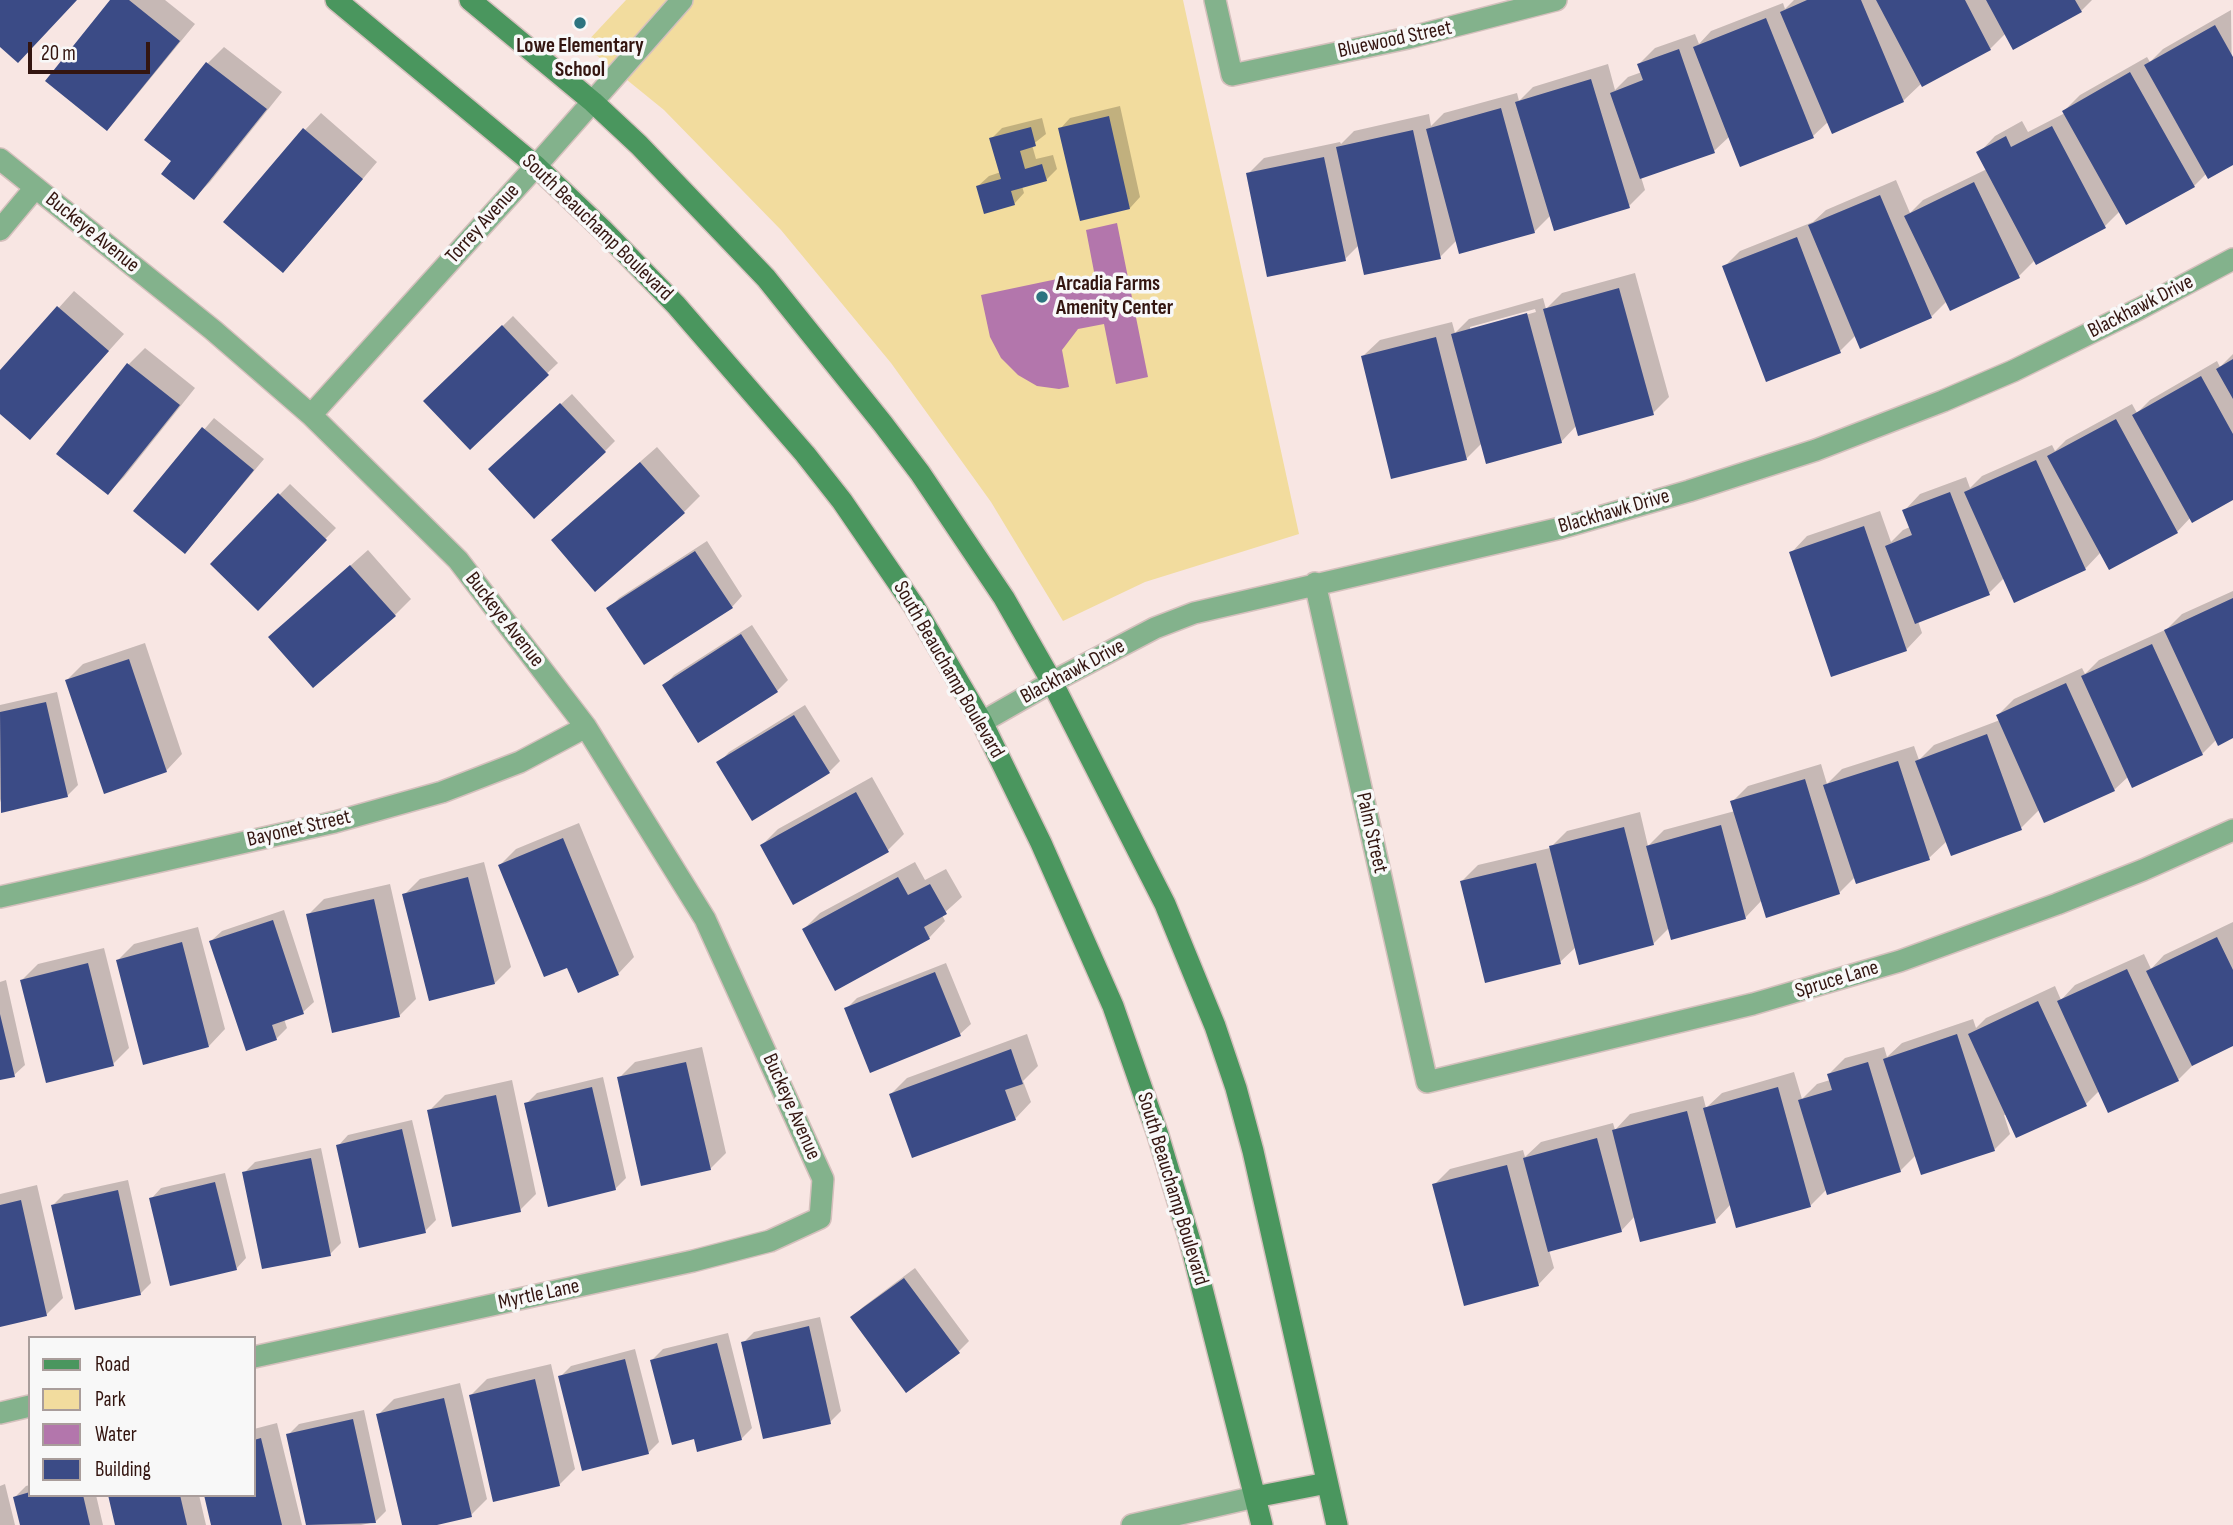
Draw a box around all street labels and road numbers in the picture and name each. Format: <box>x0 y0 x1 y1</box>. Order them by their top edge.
street label: Bluewood Street <box>1336 16 1454 64</box>
street label: South Beauchamp Boulevard <box>516 149 678 307</box>
street label: Torrey Avenue <box>441 179 525 269</box>
street label: Buckeye Avenue <box>40 187 144 279</box>
street label: Blackhawk Drive <box>2084 270 2198 344</box>
street label: Blackhawk Drive <box>1555 484 1673 540</box>
street label: Buckeye Avenue <box>459 567 549 673</box>
street label: South Beauchamp Boulevard <box>887 577 1009 763</box>
street label: Blackhawk Drive <box>1017 634 1129 710</box>
street label: Palm Street <box>1350 790 1392 876</box>
street label: Bayonet Street <box>245 805 353 853</box>
street label: Spruce Lane <box>1792 955 1882 1005</box>
street label: Buckeye Avenue <box>756 1050 826 1164</box>
street label: South Beauchamp Boulevard <box>1131 1090 1213 1288</box>
street label: Myrtle Lane <box>496 1274 582 1316</box>

